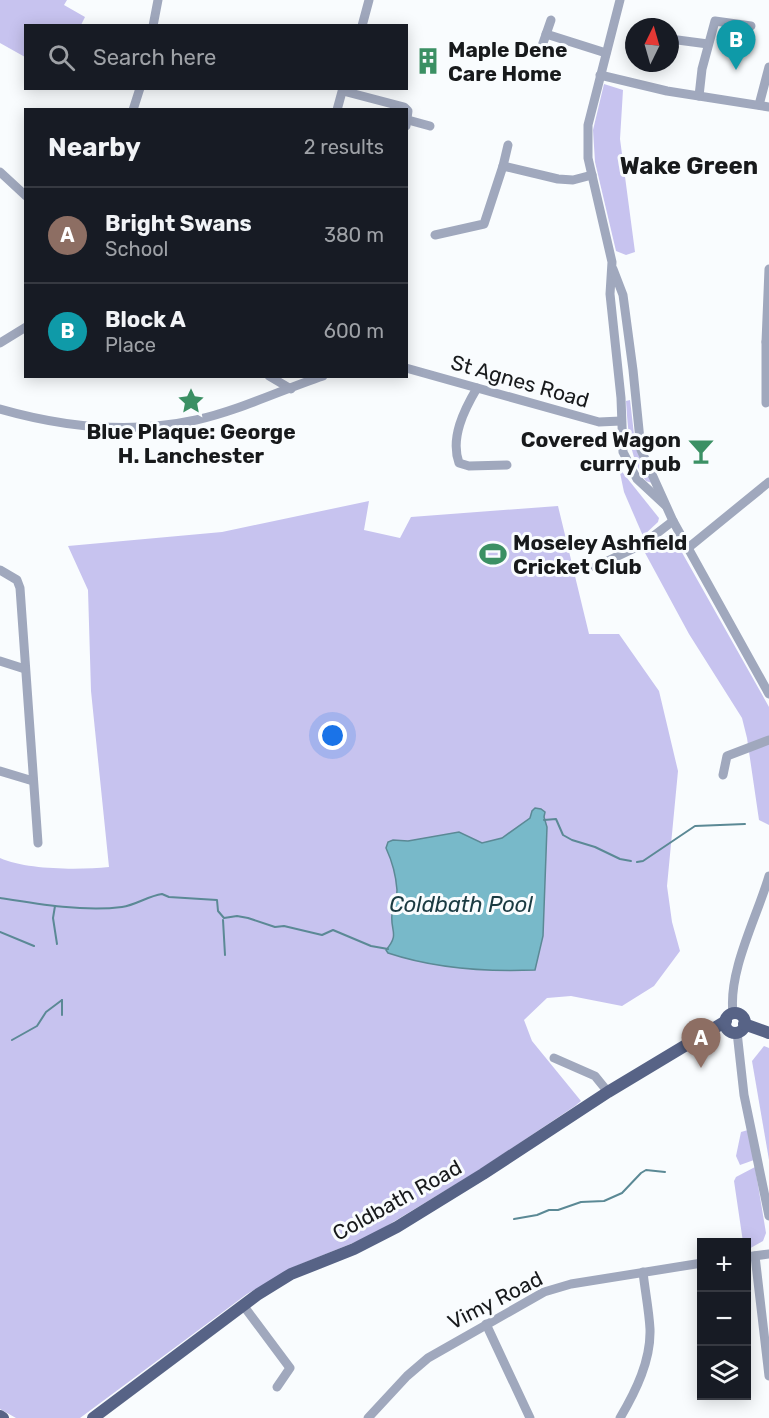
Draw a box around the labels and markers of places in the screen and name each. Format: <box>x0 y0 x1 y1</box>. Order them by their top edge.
pin: B <box>716 20 756 70</box>
place label: Maple Dene Care Home <box>448 37 567 86</box>
building icon: Maple Dene Care Home <box>413 46 443 76</box>
place icon: Blue Plaque: George H. Lanchester <box>176 386 206 416</box>
place label: Blue Plaque: George H. Lanchester <box>86 419 296 468</box>
place label: Covered Wagon curry pub <box>521 427 681 476</box>
bar icon: Covered Wagon curry pub <box>686 436 716 466</box>
place label: Moseley Ashfield Cricket Club <box>513 530 687 579</box>
sports icon: Moseley Ashfield Cricket Club <box>478 539 508 569</box>
pin: A <box>682 1018 720 1068</box>

